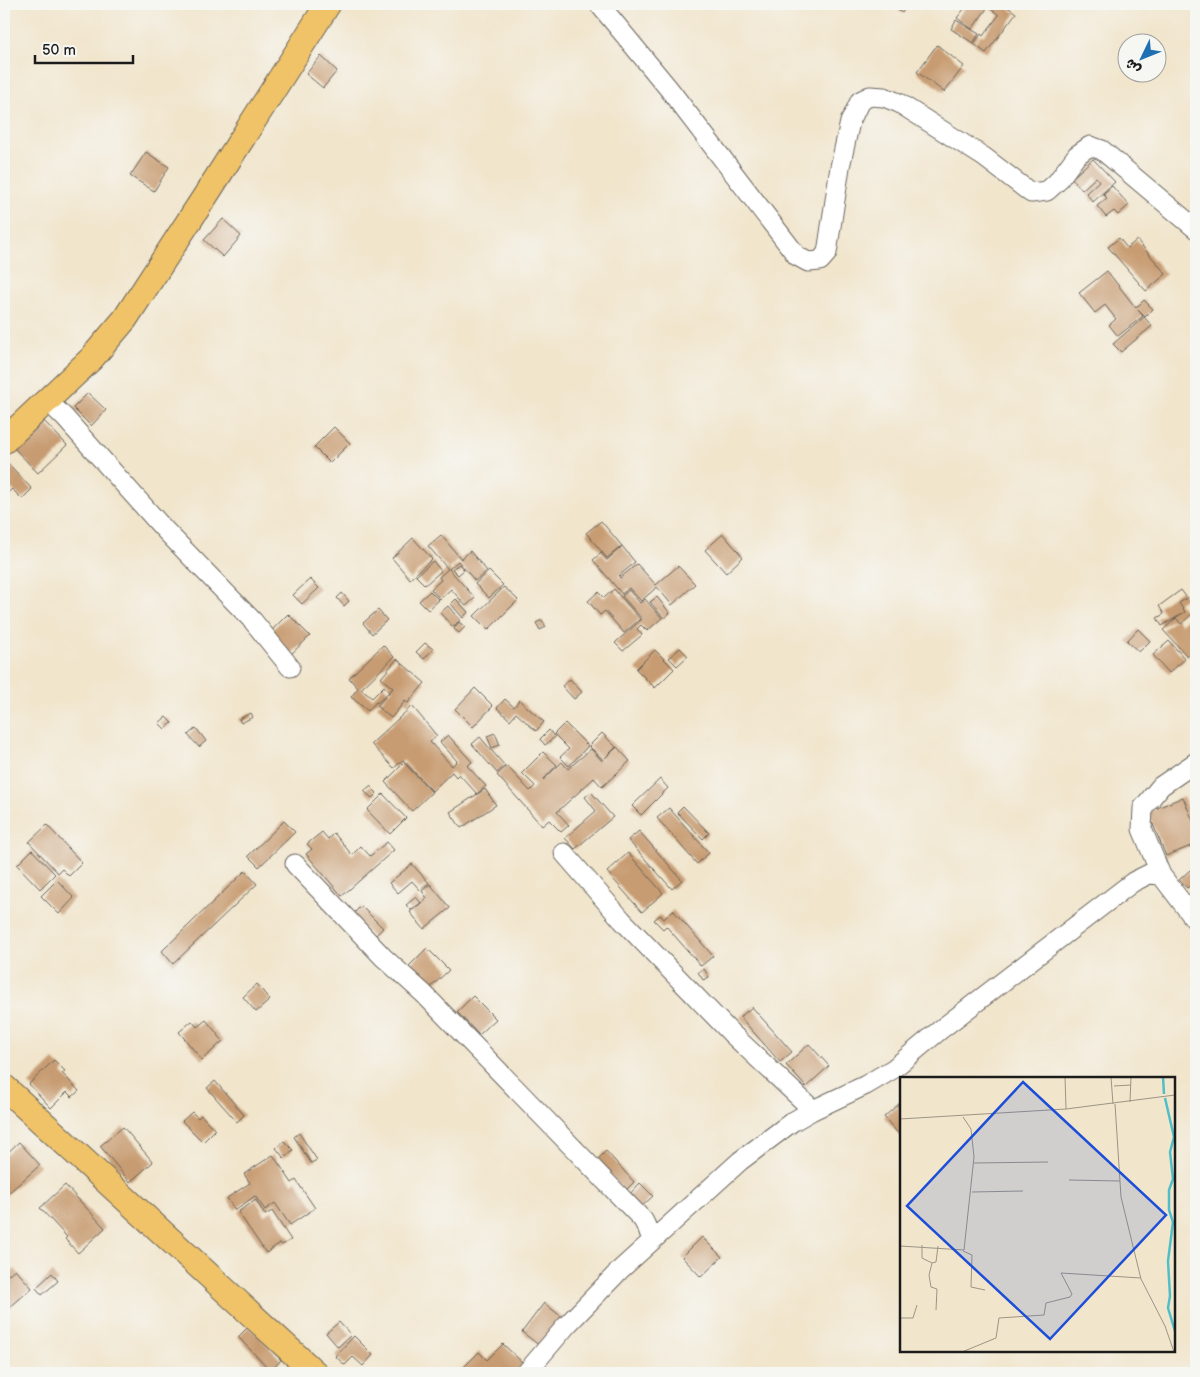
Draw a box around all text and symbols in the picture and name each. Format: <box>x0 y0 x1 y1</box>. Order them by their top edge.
scale bar <box>35 32 132 64</box>
north arrow <box>1118 32 1168 82</box>
text: 50 m <box>42 41 76 60</box>
text: ش <box>1121 55 1144 78</box>
inset map <box>900 1077 1175 1352</box>

